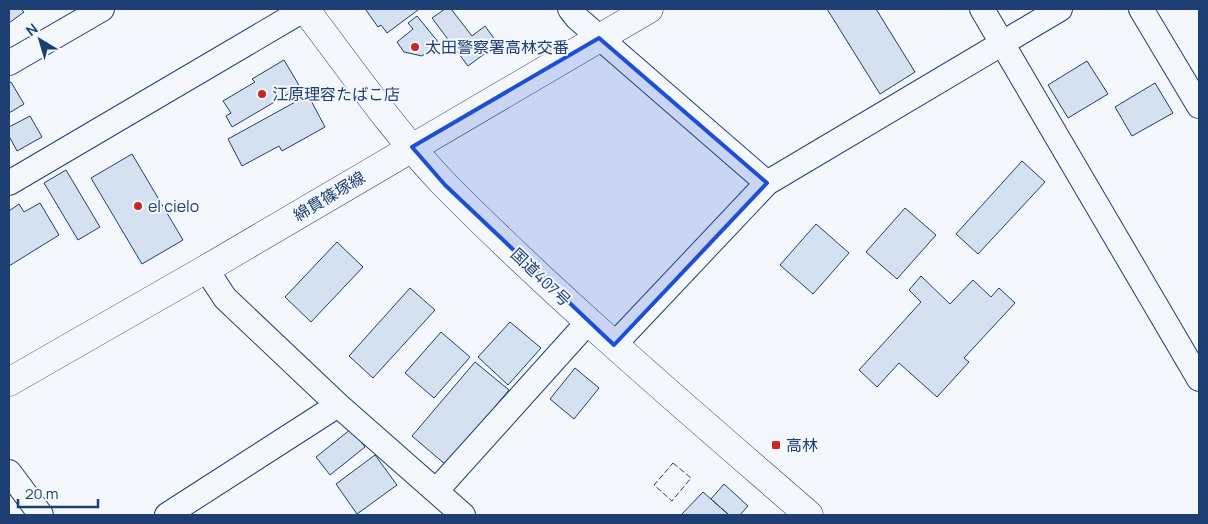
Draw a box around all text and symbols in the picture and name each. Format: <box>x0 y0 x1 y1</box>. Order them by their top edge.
north arrow <box>15 15 65 65</box>
text: N <box>22 19 42 40</box>
place label: 太田警察署高林交番 <box>425 36 569 58</box>
marker: 太田警察署高林交番 <box>409 41 421 53</box>
place label: 江原理容たばこ店 <box>272 83 400 105</box>
marker: 江原理容たばこ店 <box>256 88 268 100</box>
street label: 綿貫篠塚線 <box>289 166 369 226</box>
place label: el cielo <box>148 195 199 217</box>
marker: el cielo <box>132 200 144 212</box>
street label: 国道407号 <box>506 243 576 311</box>
place label: 高林 <box>786 434 818 456</box>
marker: 高林 <box>770 439 782 451</box>
scale bar <box>18 476 98 508</box>
text: 20 m <box>25 483 58 504</box>

